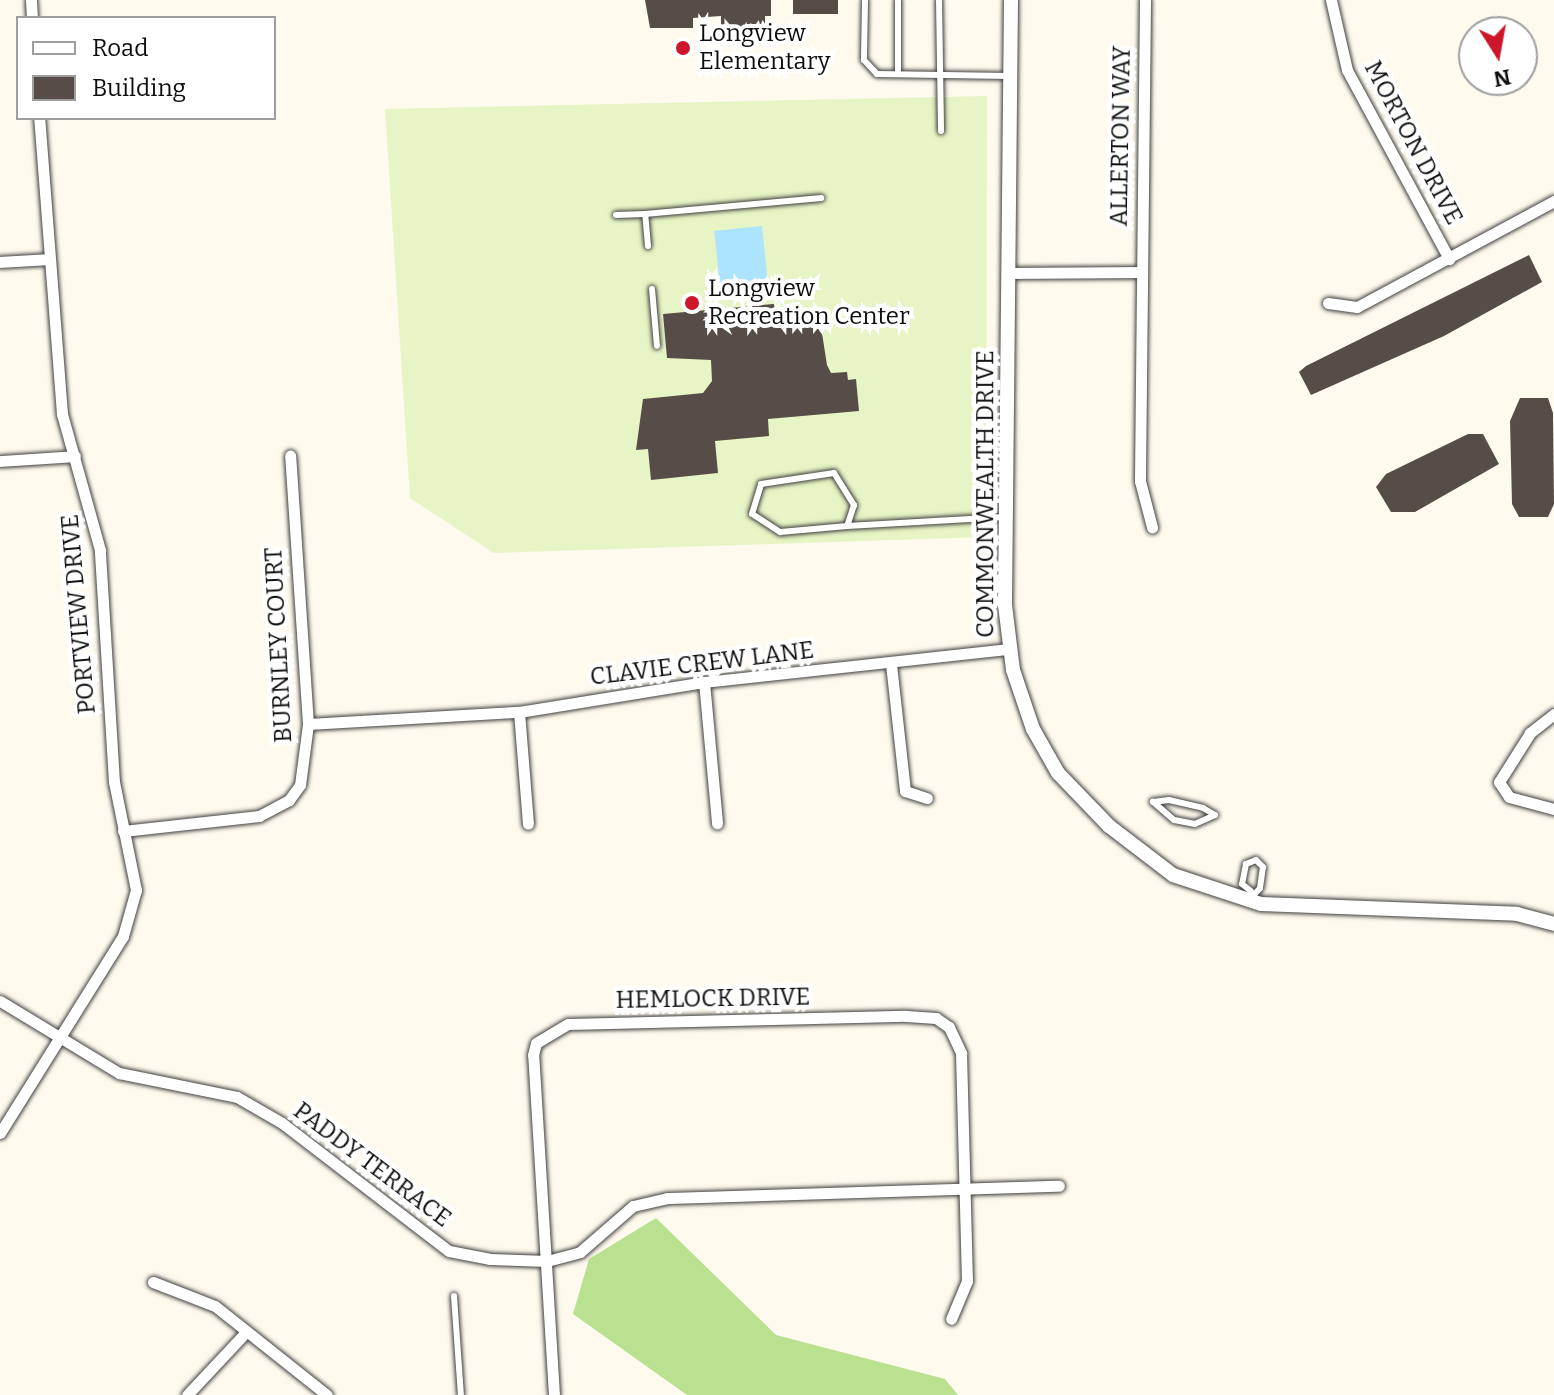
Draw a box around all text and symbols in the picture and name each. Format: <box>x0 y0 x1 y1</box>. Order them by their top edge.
legend <box>16 16 276 120</box>
north arrow <box>1458 16 1538 96</box>
place label: Longview Elementary <box>699 20 830 76</box>
text: Road <box>92 34 148 62</box>
marker: Longview Elementary <box>674 39 692 57</box>
street label: ALLERTON WAY <box>1105 45 1137 227</box>
street label: MORTON DRIVE <box>1358 56 1468 230</box>
text: N <box>1491 63 1513 93</box>
text: Building <box>92 74 186 102</box>
place label: Longview Recreation Center <box>708 275 910 331</box>
marker: Longview Recreation Center <box>683 294 701 312</box>
street label: COMMONWEALTH DRIVE <box>972 350 1000 638</box>
street label: PORTVIEW DRIVE <box>56 513 102 715</box>
street label: BURNLEY COURT <box>260 547 298 743</box>
street label: CLAVIE CREW LANE <box>588 636 816 692</box>
street label: HEMLOCK DRIVE <box>615 983 811 1015</box>
street label: PADDY TERRACE <box>288 1096 456 1234</box>

